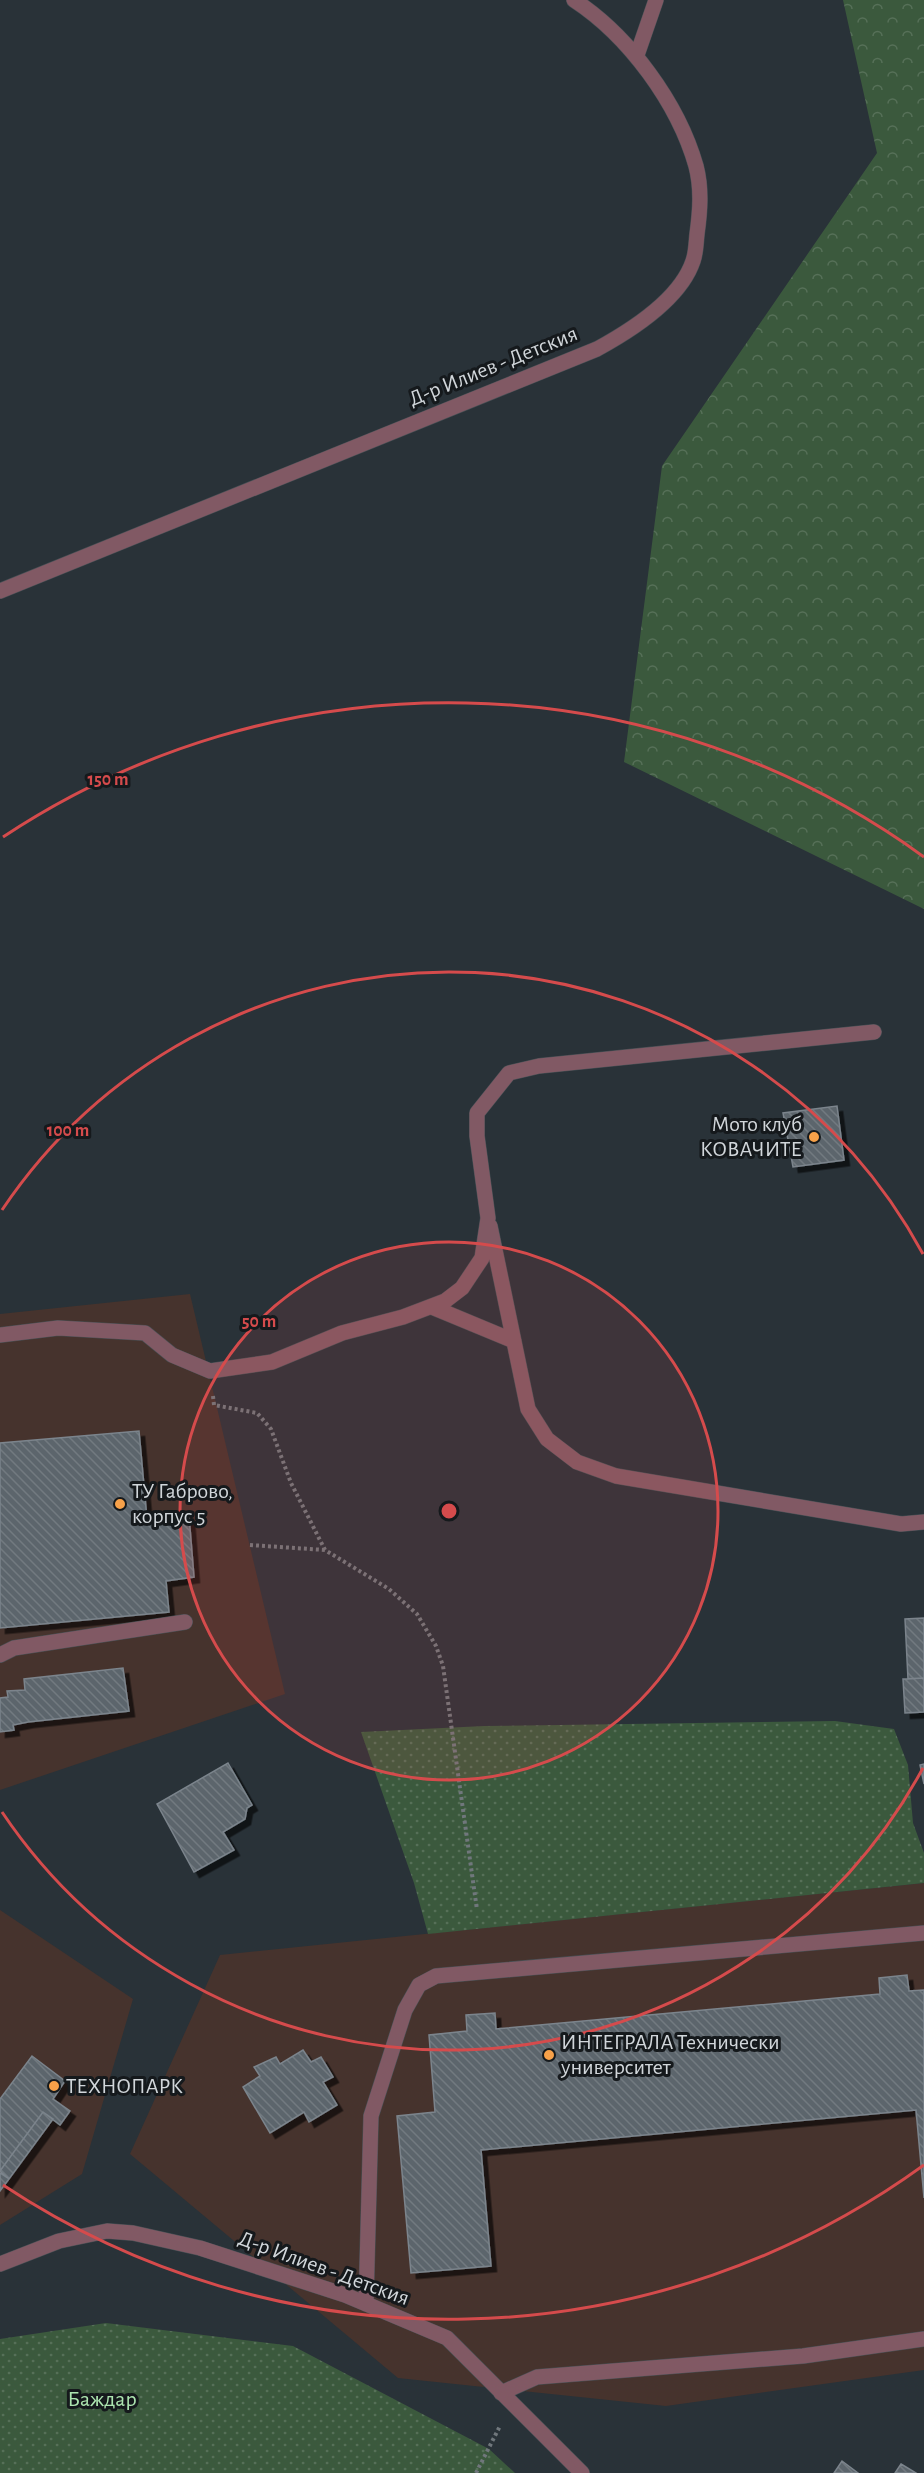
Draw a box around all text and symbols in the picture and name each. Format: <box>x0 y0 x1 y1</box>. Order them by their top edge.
street label: Д-р Илиев - Детския <box>405 322 581 410</box>
text: 150 m <box>88 771 128 789</box>
place label: Мото клуб КОВАЧИТЕ <box>700 1113 802 1160</box>
text: 100 m <box>47 1122 89 1140</box>
marker: Мото клуб КОВАЧИТЕ <box>807 1130 821 1144</box>
text: 50 m <box>242 1313 276 1331</box>
place label: ТУ Габрово, корпус 5 <box>132 1480 233 1527</box>
marker: ТУ Габрово, корпус 5 <box>113 1497 127 1511</box>
centre of rings <box>439 1501 459 1521</box>
place label: ИНТЕГРАЛА Технически университет <box>560 2031 780 2078</box>
marker: ИНТЕГРАЛА Технически университет <box>542 2048 556 2062</box>
place label: ТЕХНОПАРК <box>66 2075 183 2097</box>
marker: ТЕХНОПАРК <box>47 2079 61 2093</box>
street label: Д-р Илиев - Детския <box>236 2227 412 2309</box>
park label: Баждар <box>67 2388 137 2410</box>

